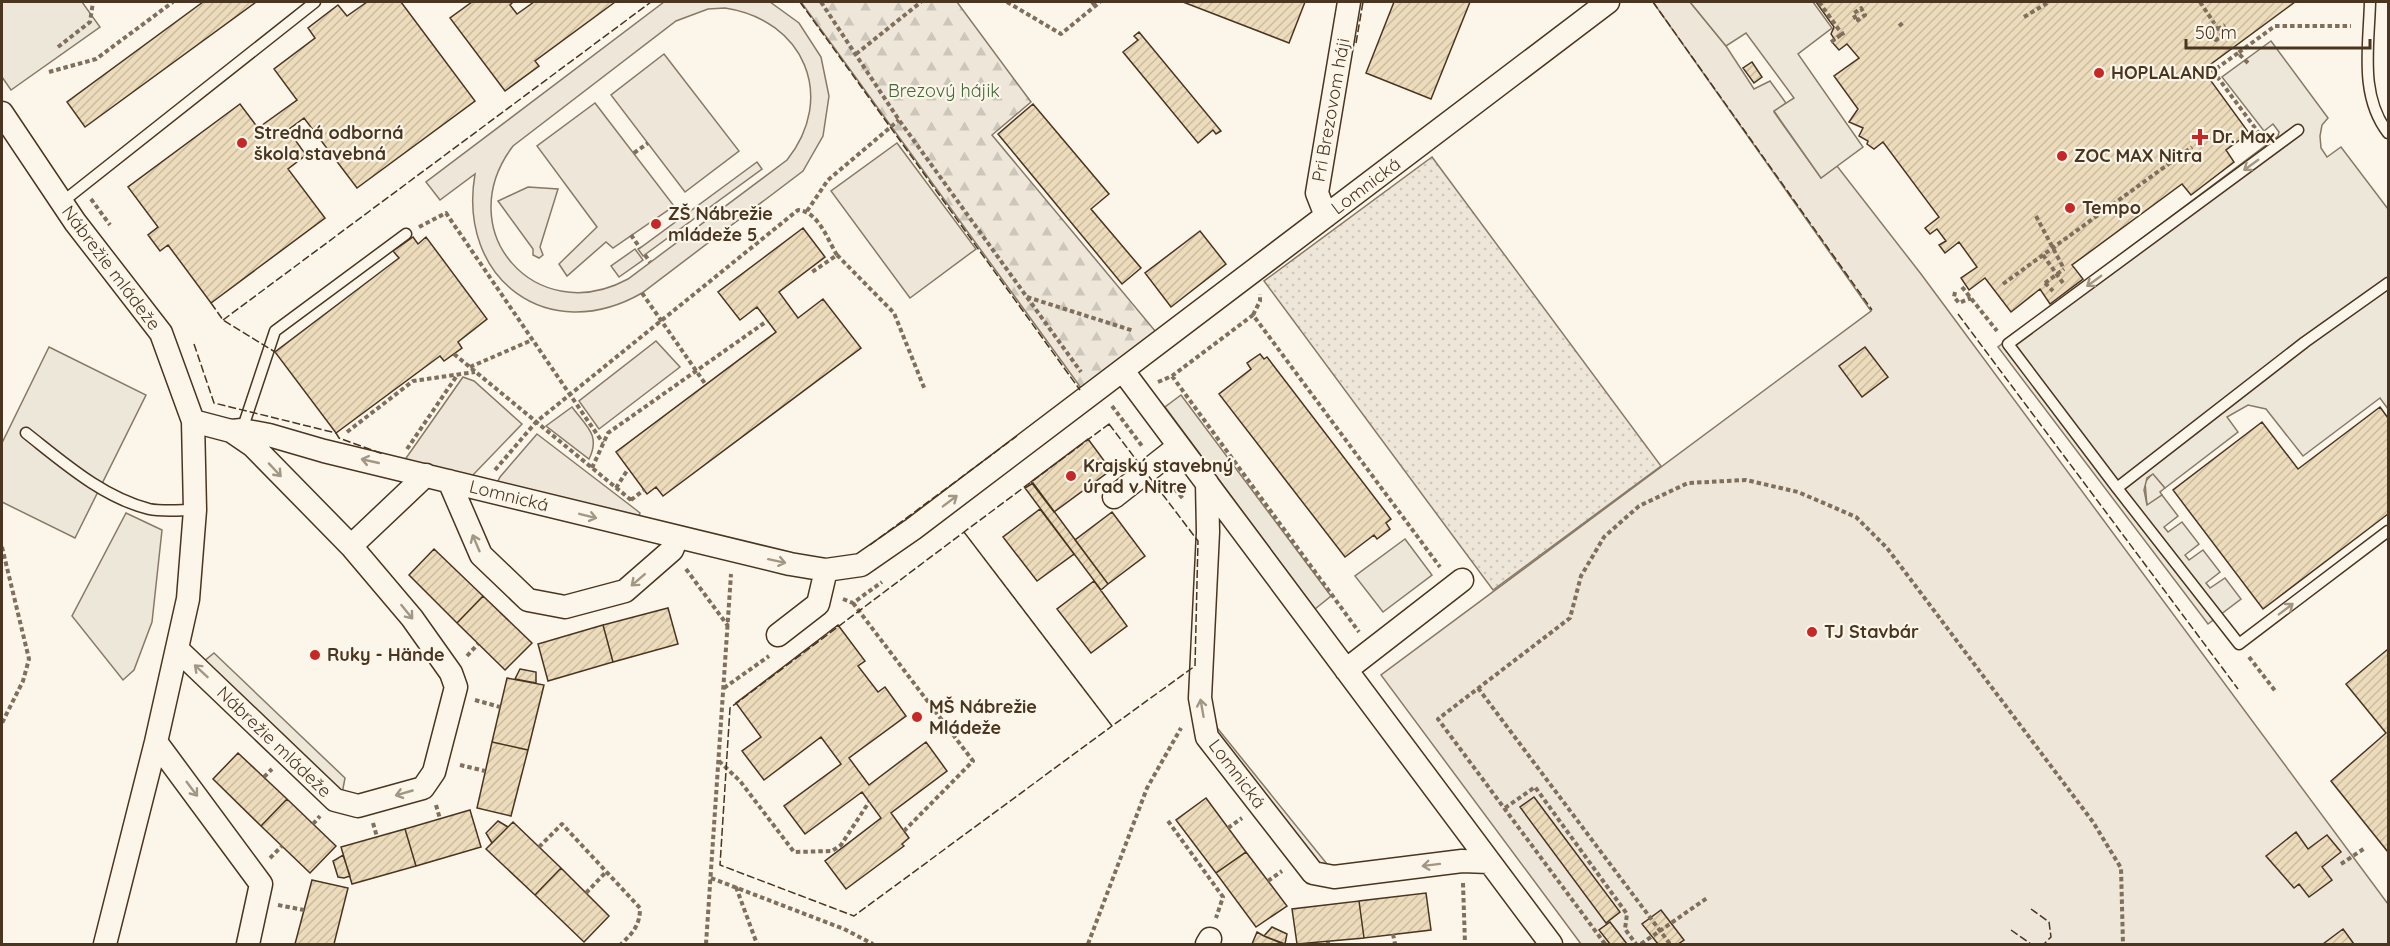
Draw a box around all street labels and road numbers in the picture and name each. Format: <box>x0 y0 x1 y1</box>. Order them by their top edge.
street label: Pri Brezovom háji <box>1307 36 1354 184</box>
street label: Lomnická <box>1326 152 1405 219</box>
street label: Nábrežie mládeže <box>57 201 166 335</box>
street label: Lomnická <box>467 475 551 516</box>
street label: Nábrežie mládeže <box>212 681 336 802</box>
street label: Lomnická <box>1204 734 1271 813</box>

